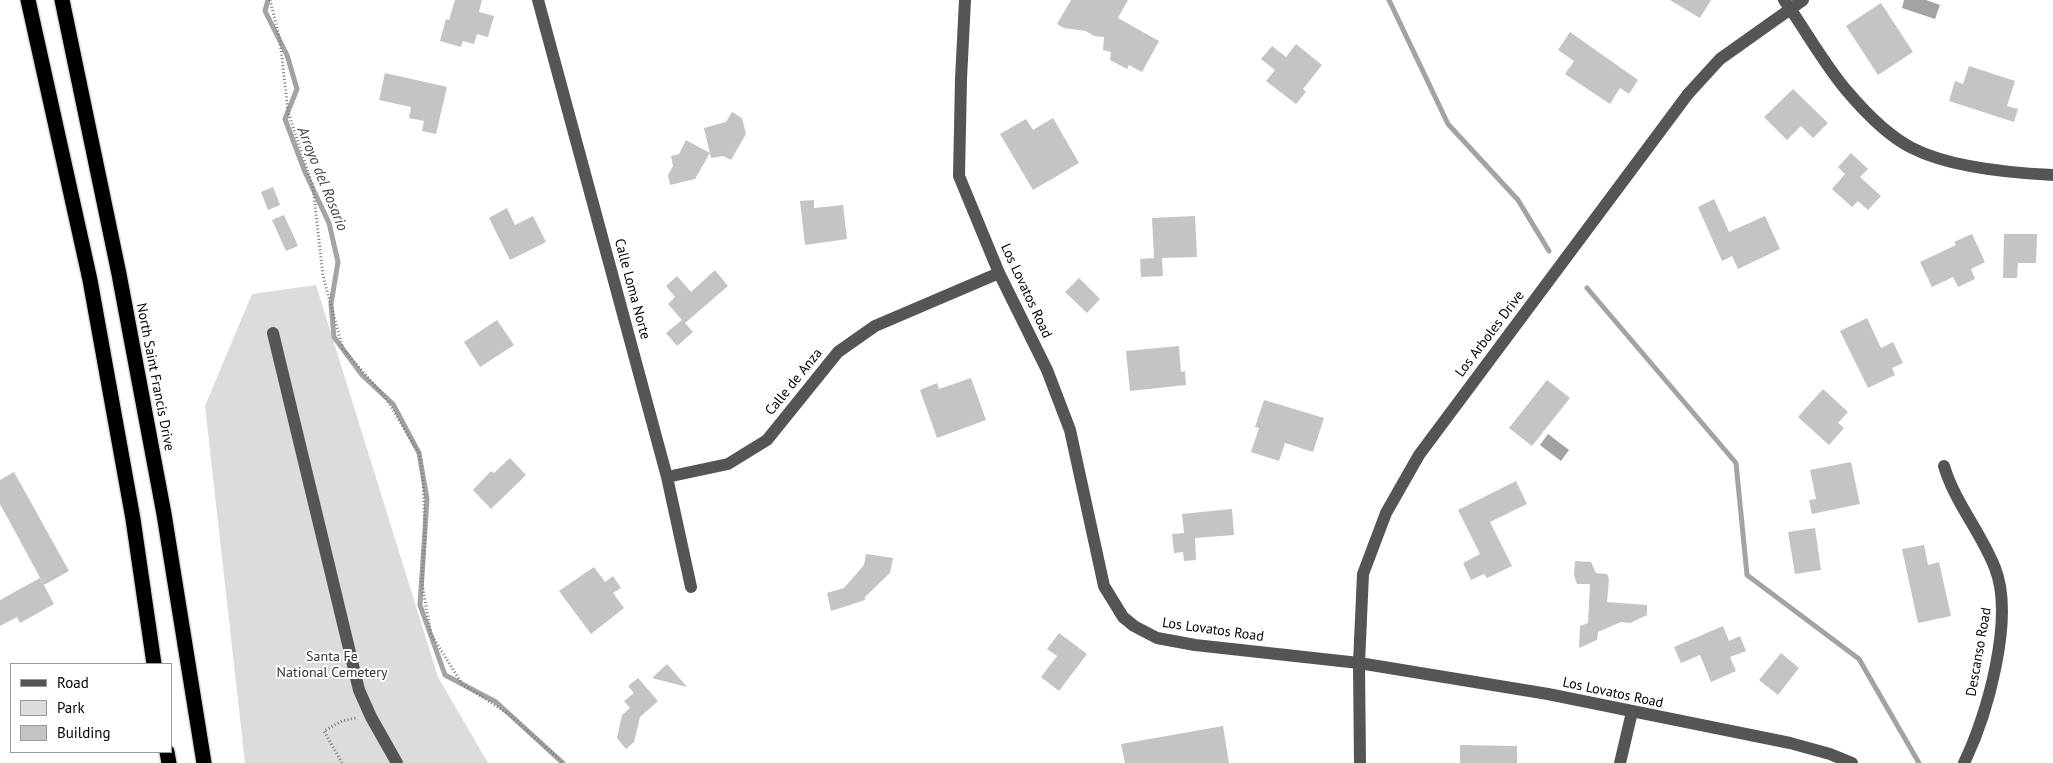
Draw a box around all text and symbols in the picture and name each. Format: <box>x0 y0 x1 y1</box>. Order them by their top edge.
water label: Arroyo del Rosario <box>293 124 351 234</box>
street label: Calle Loma Norte <box>610 237 654 341</box>
street label: Los Lovatos Road <box>997 241 1055 341</box>
street label: Los Arboles Drive <box>1452 288 1528 380</box>
street label: North Saint Francis Drive <box>132 302 178 452</box>
street label: Calle de Anza <box>762 345 826 419</box>
street label: Descanso Road <box>1963 606 1995 698</box>
street label: Los Lovatos Road <box>1161 615 1265 645</box>
park label: Santa Fe National Cemetery <box>277 649 387 682</box>
legend <box>10 663 172 753</box>
text: Road <box>57 673 89 692</box>
street label: Los Lovatos Road <box>1561 674 1665 712</box>
text: Park <box>57 698 85 717</box>
text: Building <box>57 723 111 742</box>

